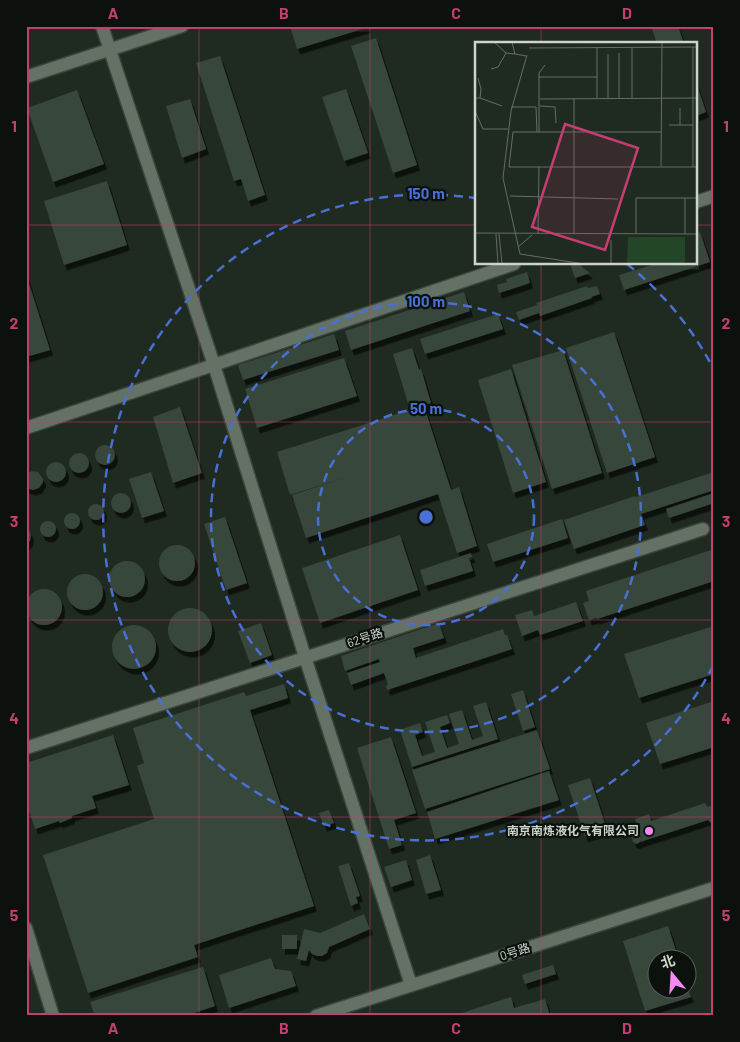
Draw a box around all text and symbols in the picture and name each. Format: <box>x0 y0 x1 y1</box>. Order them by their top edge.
text: A <box>108 3 119 22</box>
text: B <box>279 3 289 22</box>
text: C <box>451 3 461 22</box>
text: D <box>622 3 632 22</box>
inset map <box>475 42 698 265</box>
text: 1 <box>11 116 17 135</box>
text: 1 <box>723 116 729 135</box>
text: 150 m <box>407 184 445 202</box>
text: 100 m <box>407 292 445 310</box>
text: 2 <box>10 313 19 332</box>
text: 2 <box>722 313 731 332</box>
text: 50 m <box>410 399 442 417</box>
centre of rings <box>417 508 435 526</box>
text: 3 <box>10 511 18 530</box>
text: 3 <box>722 511 730 530</box>
street label: 62号路 <box>345 625 384 649</box>
text: 4 <box>9 708 19 727</box>
text: 4 <box>721 708 731 727</box>
place label: 南京南炼液化气有限公司 <box>507 823 639 837</box>
marker: 南京南炼液化气有限公司 <box>643 825 655 837</box>
text: 5 <box>10 905 19 924</box>
text: 5 <box>722 905 731 924</box>
street label: 0号路 <box>498 940 531 962</box>
north arrow <box>648 950 698 1000</box>
text: 北 <box>659 951 677 971</box>
text: A <box>108 1018 119 1037</box>
text: B <box>279 1018 289 1037</box>
text: C <box>451 1018 461 1037</box>
text: D <box>622 1018 632 1037</box>

